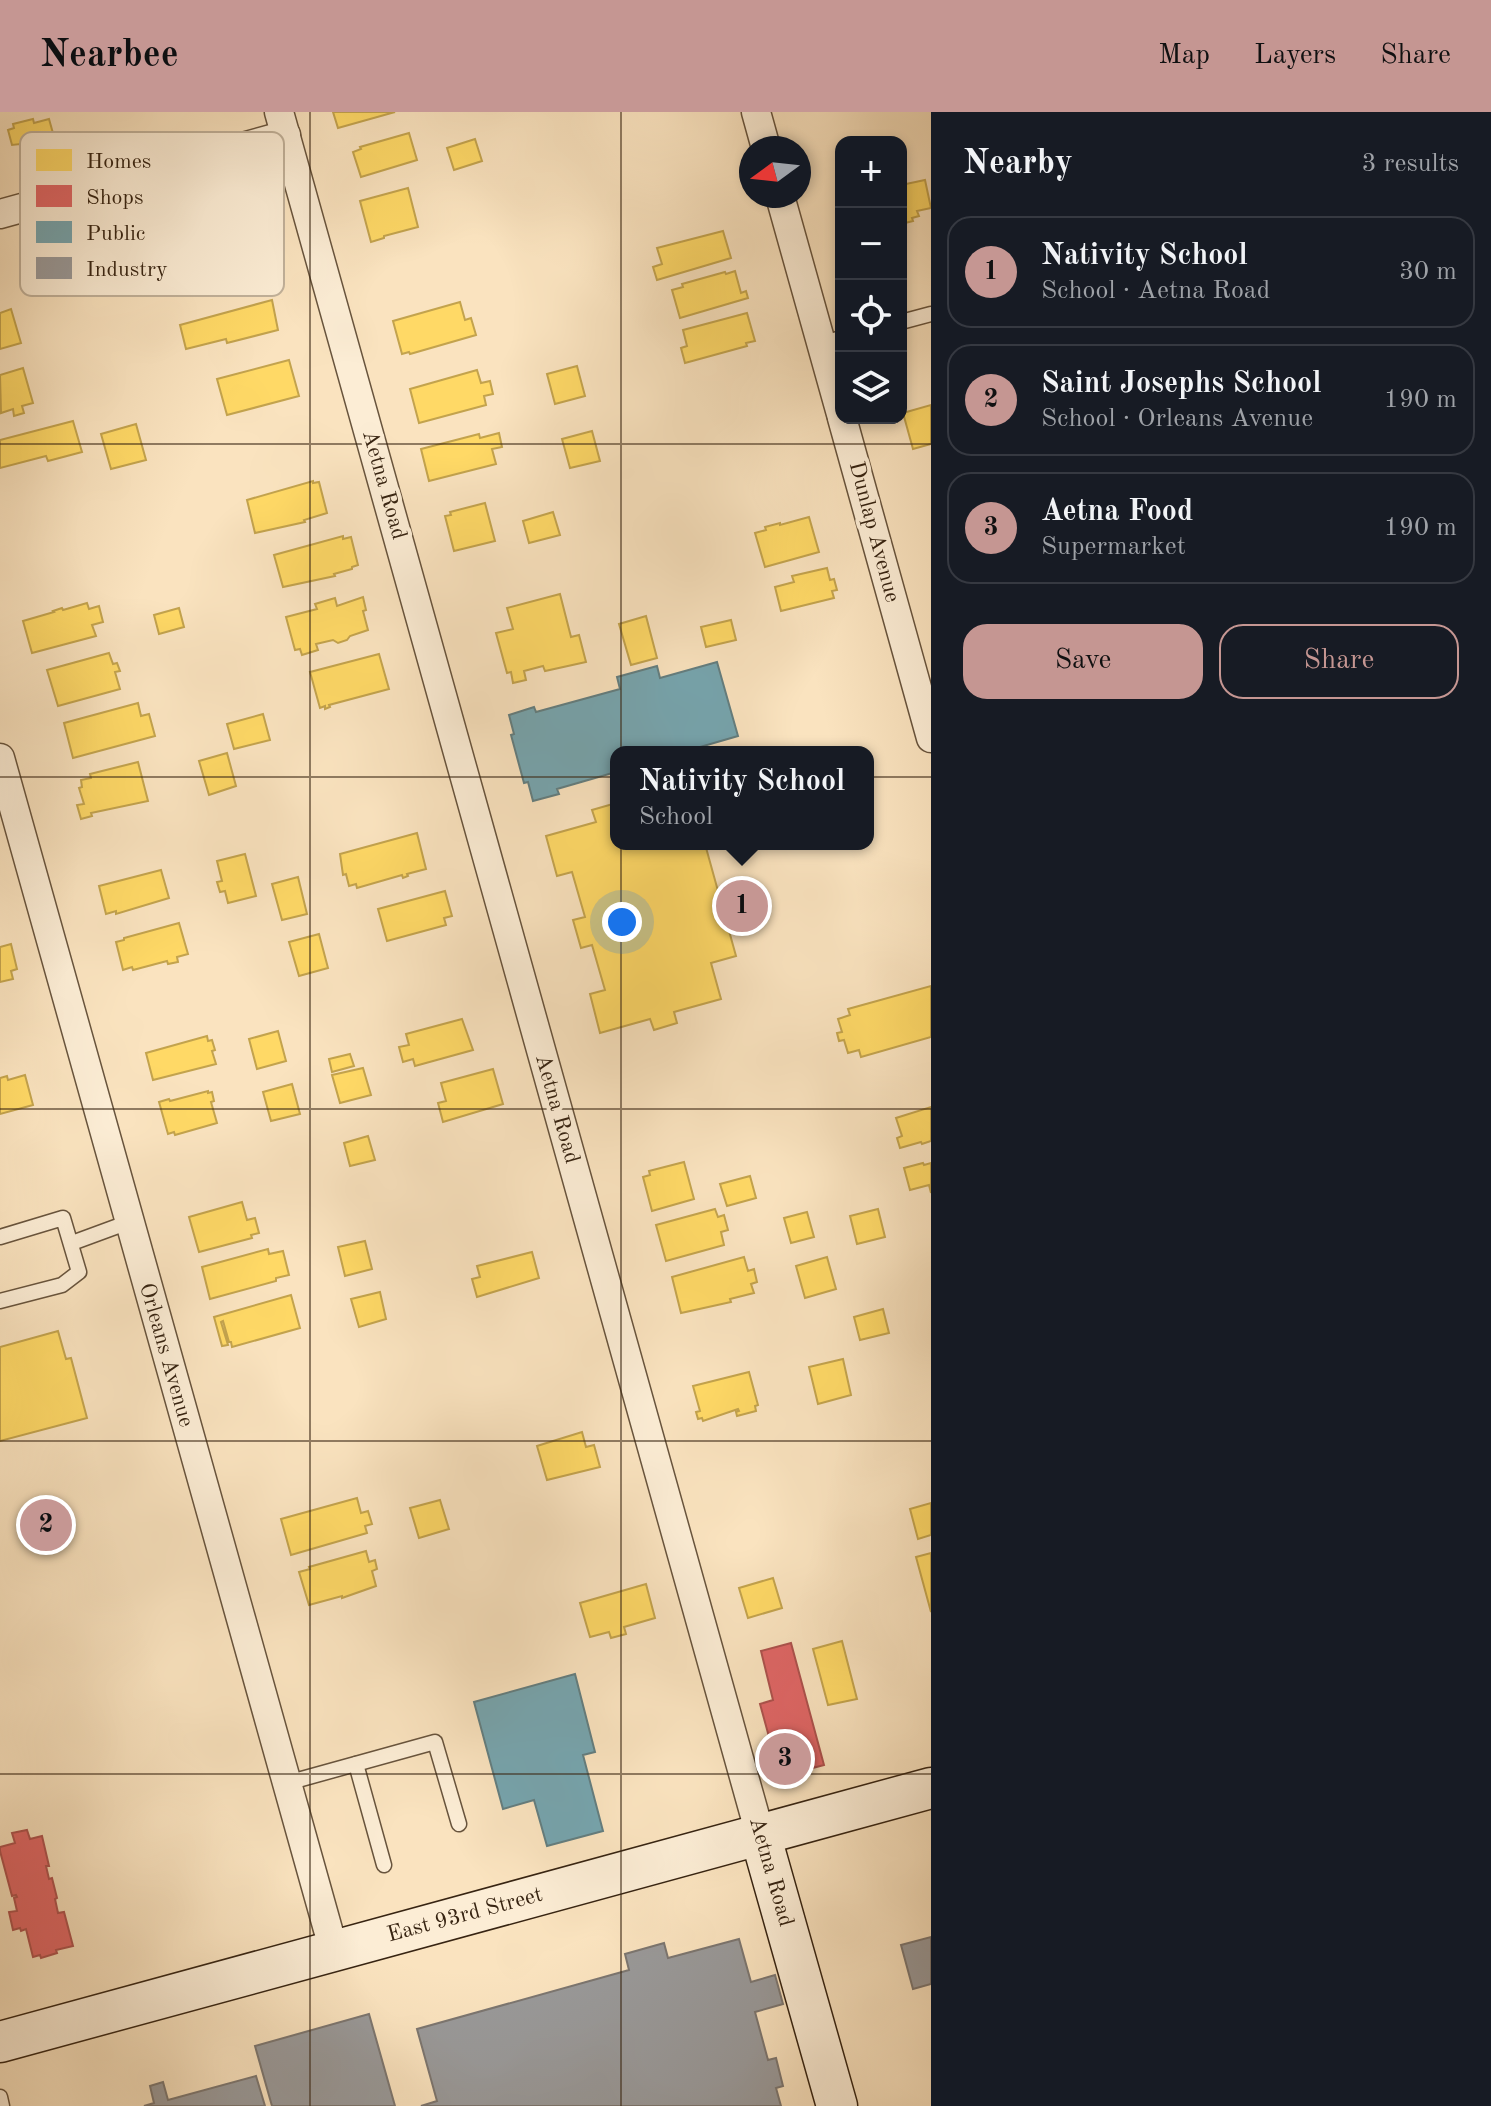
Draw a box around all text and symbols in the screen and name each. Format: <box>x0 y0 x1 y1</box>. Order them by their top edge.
text: Nearbee <box>40 37 179 75</box>
text: Map <box>1158 42 1210 70</box>
text: Layers <box>1254 42 1336 70</box>
text: Share <box>1380 42 1451 70</box>
legend <box>20 132 284 296</box>
north arrow <box>739 136 811 208</box>
map controls <box>835 136 907 424</box>
button: + <box>835 136 907 208</box>
text: Nearby <box>963 147 1073 181</box>
text: Homes <box>86 151 151 173</box>
text: 3 results <box>1361 151 1459 177</box>
text: Shops <box>86 187 143 209</box>
button: − <box>835 208 907 280</box>
text: Public <box>86 223 145 245</box>
text: Nativity School <box>1041 241 1248 271</box>
text: Industry <box>86 259 168 281</box>
text: 1 <box>983 259 999 285</box>
text: 30 m <box>1399 259 1457 285</box>
text: School · Aetna Road <box>1041 278 1270 304</box>
button: locate <box>835 280 907 352</box>
button: layers <box>835 352 907 424</box>
text: Saint Josephs School <box>1041 369 1321 399</box>
text: 2 <box>983 387 999 413</box>
text: 190 m <box>1384 387 1457 413</box>
text: School · Orleans Avenue <box>1041 406 1313 432</box>
street label: Aetna Road <box>358 428 410 542</box>
street label: Dunlap Avenue <box>845 459 903 605</box>
text: Aetna Food <box>1041 497 1193 527</box>
text: 3 <box>983 515 999 541</box>
text: 190 m <box>1384 515 1457 541</box>
text: Supermarket <box>1041 534 1186 560</box>
button: Save <box>963 624 1203 699</box>
button: Share <box>1219 624 1459 699</box>
popup <box>610 746 874 850</box>
text: Nativity School <box>639 767 845 797</box>
text: School <box>639 804 713 830</box>
pin: 1 <box>716 876 768 936</box>
your location <box>602 902 642 942</box>
street label: Aetna Road <box>531 1052 583 1166</box>
street label: Orleans Avenue <box>135 1280 197 1430</box>
pin: 2 <box>20 1495 72 1555</box>
pin: 3 <box>759 1729 811 1789</box>
street label: Aetna Road <box>745 1815 797 1929</box>
street label: East 93rd Street <box>385 1884 545 1946</box>

